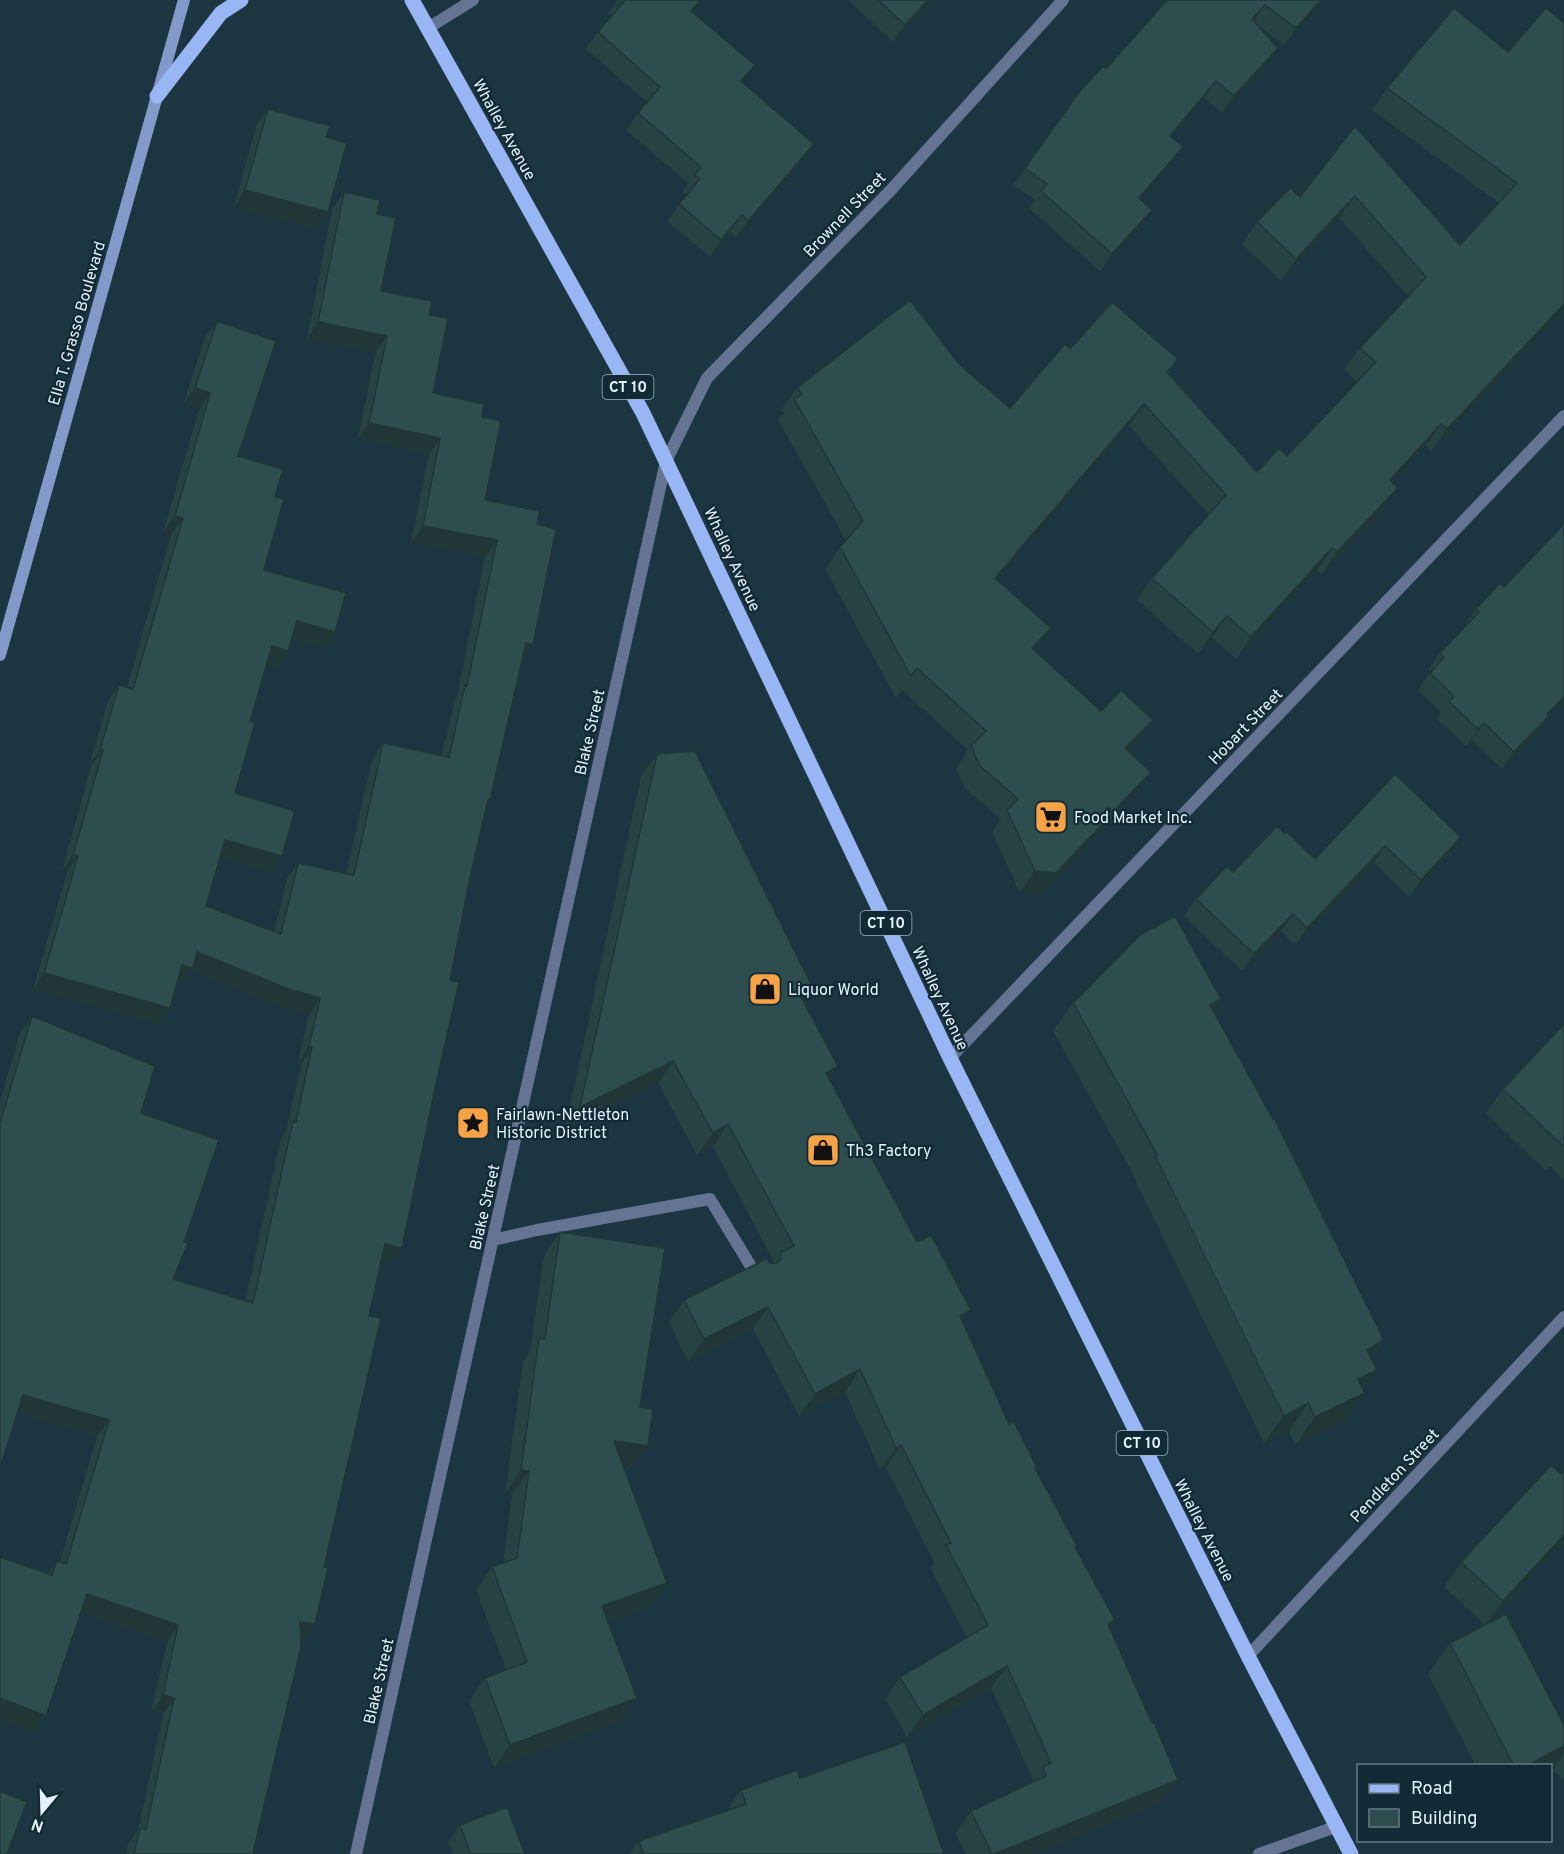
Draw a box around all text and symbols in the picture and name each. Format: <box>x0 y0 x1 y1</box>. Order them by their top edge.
street label: Whalley Avenue <box>467 76 539 184</box>
street label: Brownell Street <box>800 169 891 262</box>
street label: Ella T. Grasso Boulevard <box>45 239 111 408</box>
road number: CT 10 <box>602 375 654 399</box>
street label: Whalley Avenue <box>698 505 764 615</box>
street label: Hobart Street <box>1205 685 1288 770</box>
street label: Blake Street <box>571 688 611 777</box>
supermarket icon: Food Market Inc. <box>1033 799 1069 835</box>
place label: Food Market Inc. <box>1074 809 1192 829</box>
road number: CT 10 <box>860 911 912 935</box>
street label: Whalley Avenue <box>906 944 972 1054</box>
shop icon: Liquor World <box>747 971 783 1007</box>
place label: Liquor World <box>788 981 879 1001</box>
place icon: Fairlawn-Nettleton Historic District <box>455 1105 491 1141</box>
place label: Fairlawn-Nettleton Historic District <box>496 1106 629 1144</box>
shop icon: Th3 Factory <box>805 1132 841 1168</box>
place label: Th3 Factory <box>846 1142 932 1162</box>
street label: Blake Street <box>466 1163 506 1252</box>
street label: Pendleton Street <box>1347 1425 1444 1528</box>
road number: CT 10 <box>1116 1431 1168 1455</box>
street label: Whalley Avenue <box>1169 1476 1238 1586</box>
street label: Blake Street <box>360 1637 400 1726</box>
legend <box>1357 1764 1552 1842</box>
text: Road <box>1411 1778 1453 1801</box>
north arrow <box>12 1782 72 1842</box>
text: Building <box>1411 1808 1477 1831</box>
text: N <box>29 1813 46 1836</box>

